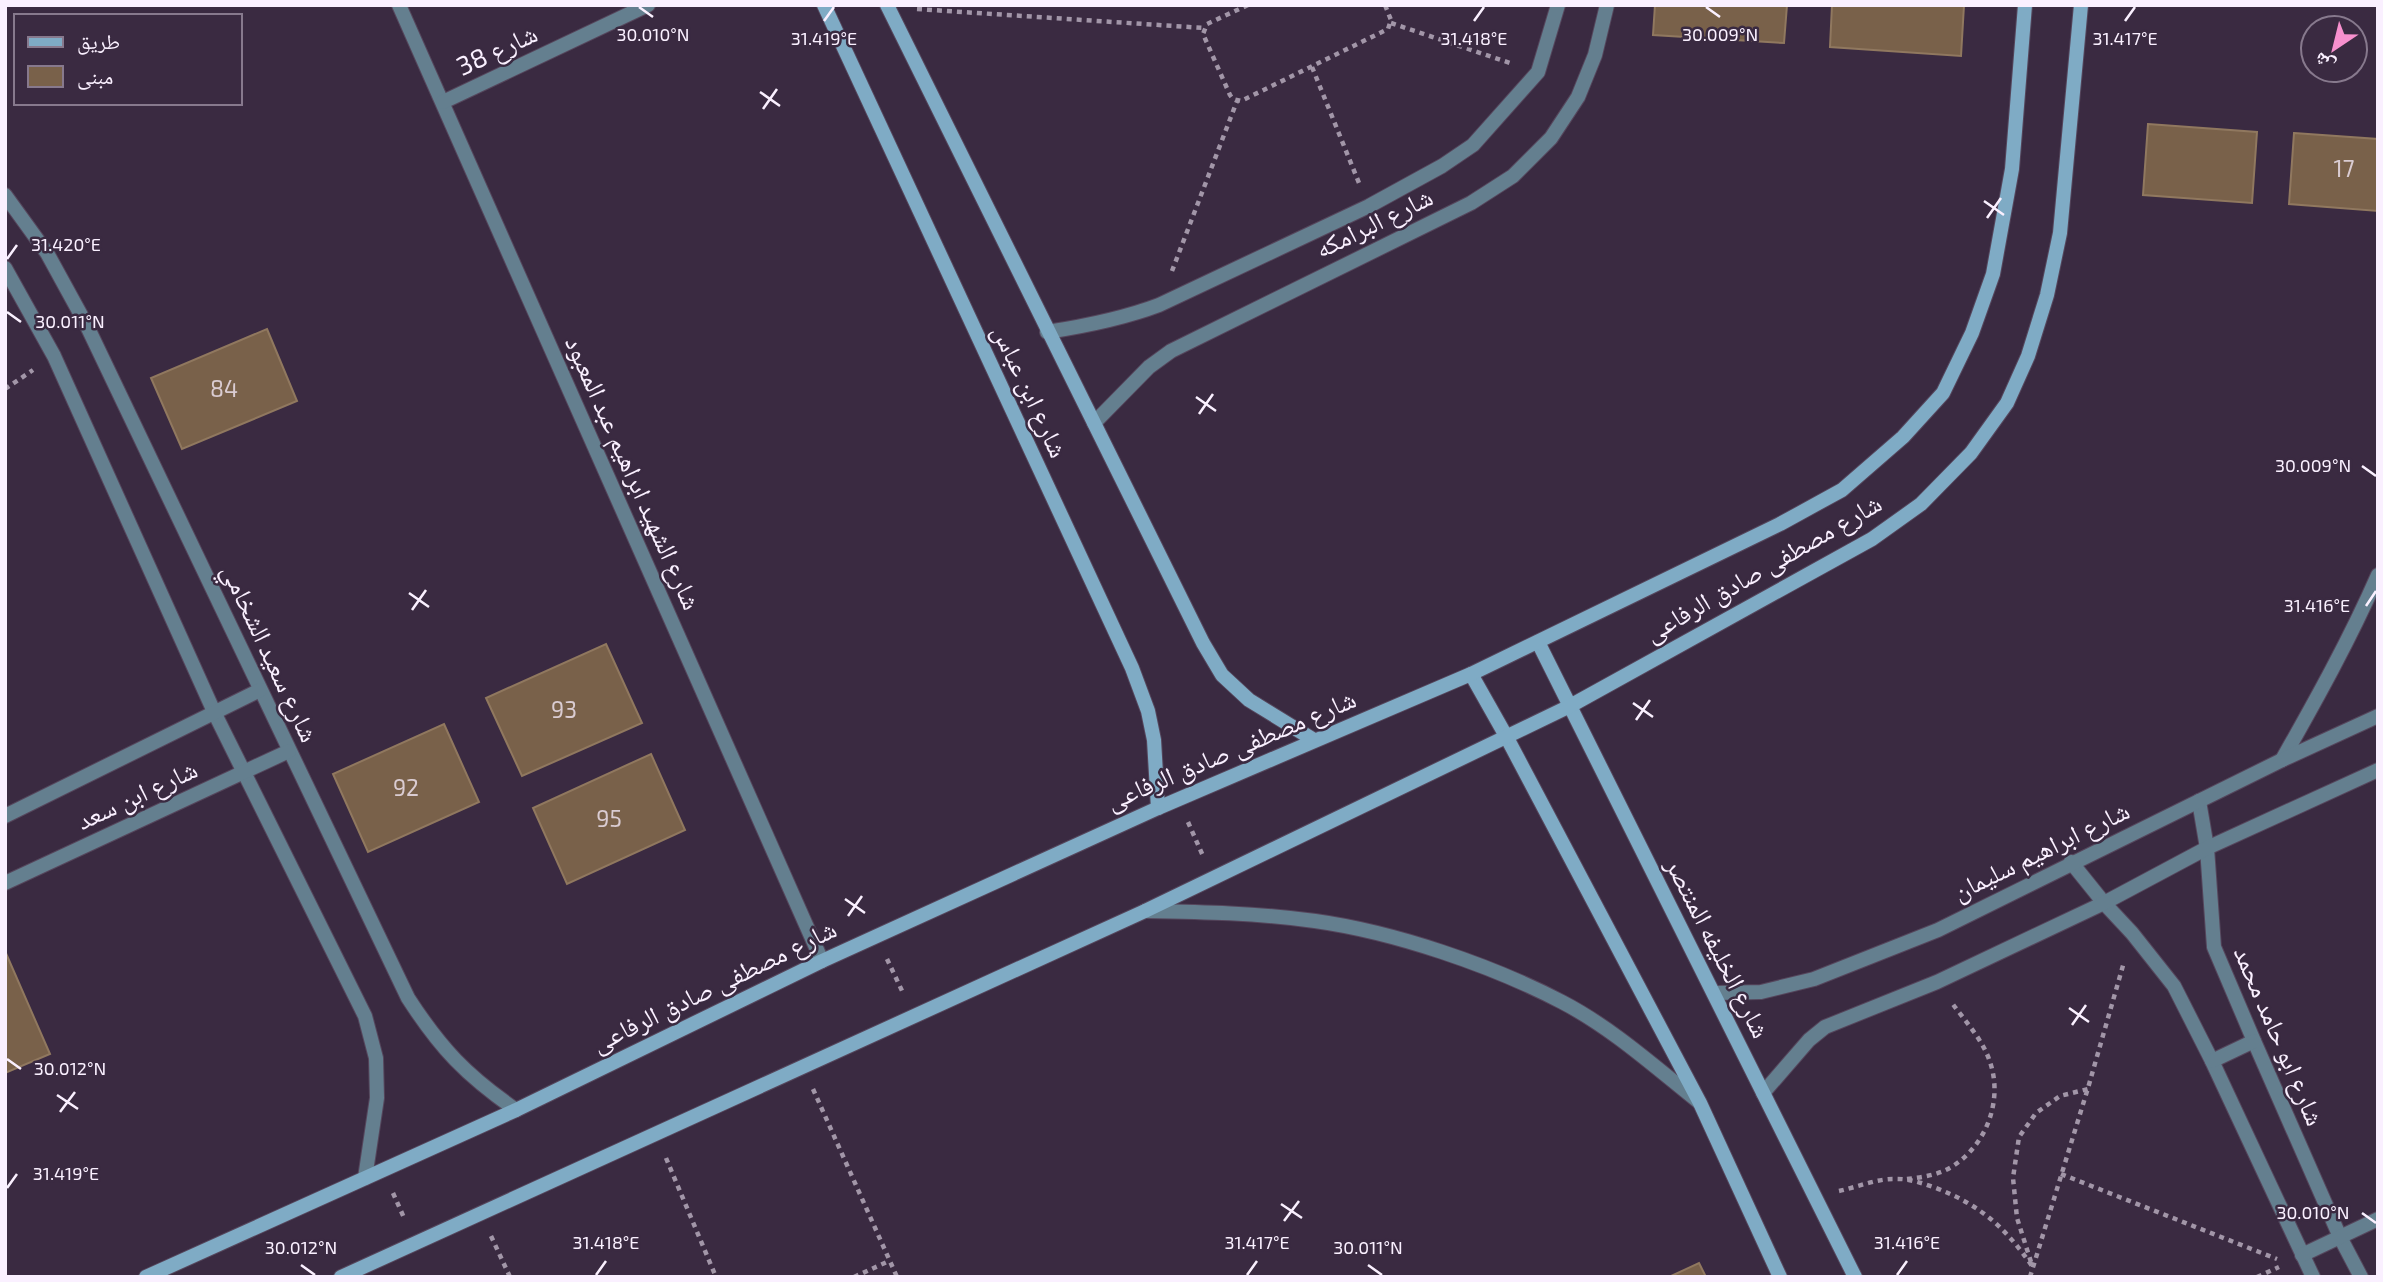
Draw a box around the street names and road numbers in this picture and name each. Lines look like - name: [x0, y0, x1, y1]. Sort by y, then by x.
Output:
- street label: شارع 38: [451, 17, 542, 83]
- street label: شارع البرامكه: [1310, 180, 1438, 265]
- street label: شارع ابن عباس: [985, 319, 1076, 463]
- street label: شارع الشهيد ابراهيم عبد المعبود: [557, 331, 709, 615]
- street label: شارع مصطفى صادق الرفاعى: [1638, 486, 1887, 649]
- street label: شارع سعيد الشخامي: [211, 558, 326, 749]
- street label: شارع مصطفى صادق الرفاعى: [1101, 682, 1361, 817]
- street label: شارع ابن سعد: [71, 752, 203, 837]
- street label: شارع ابراهيم سليمان: [1947, 793, 2135, 909]
- street label: شارع الخليفه المنتصر: [1658, 851, 1778, 1043]
- street label: شارع مصطفى صادق الرفاعى: [586, 912, 842, 1059]
- street label: شارع ابو حامد محمد: [2227, 941, 2332, 1131]

